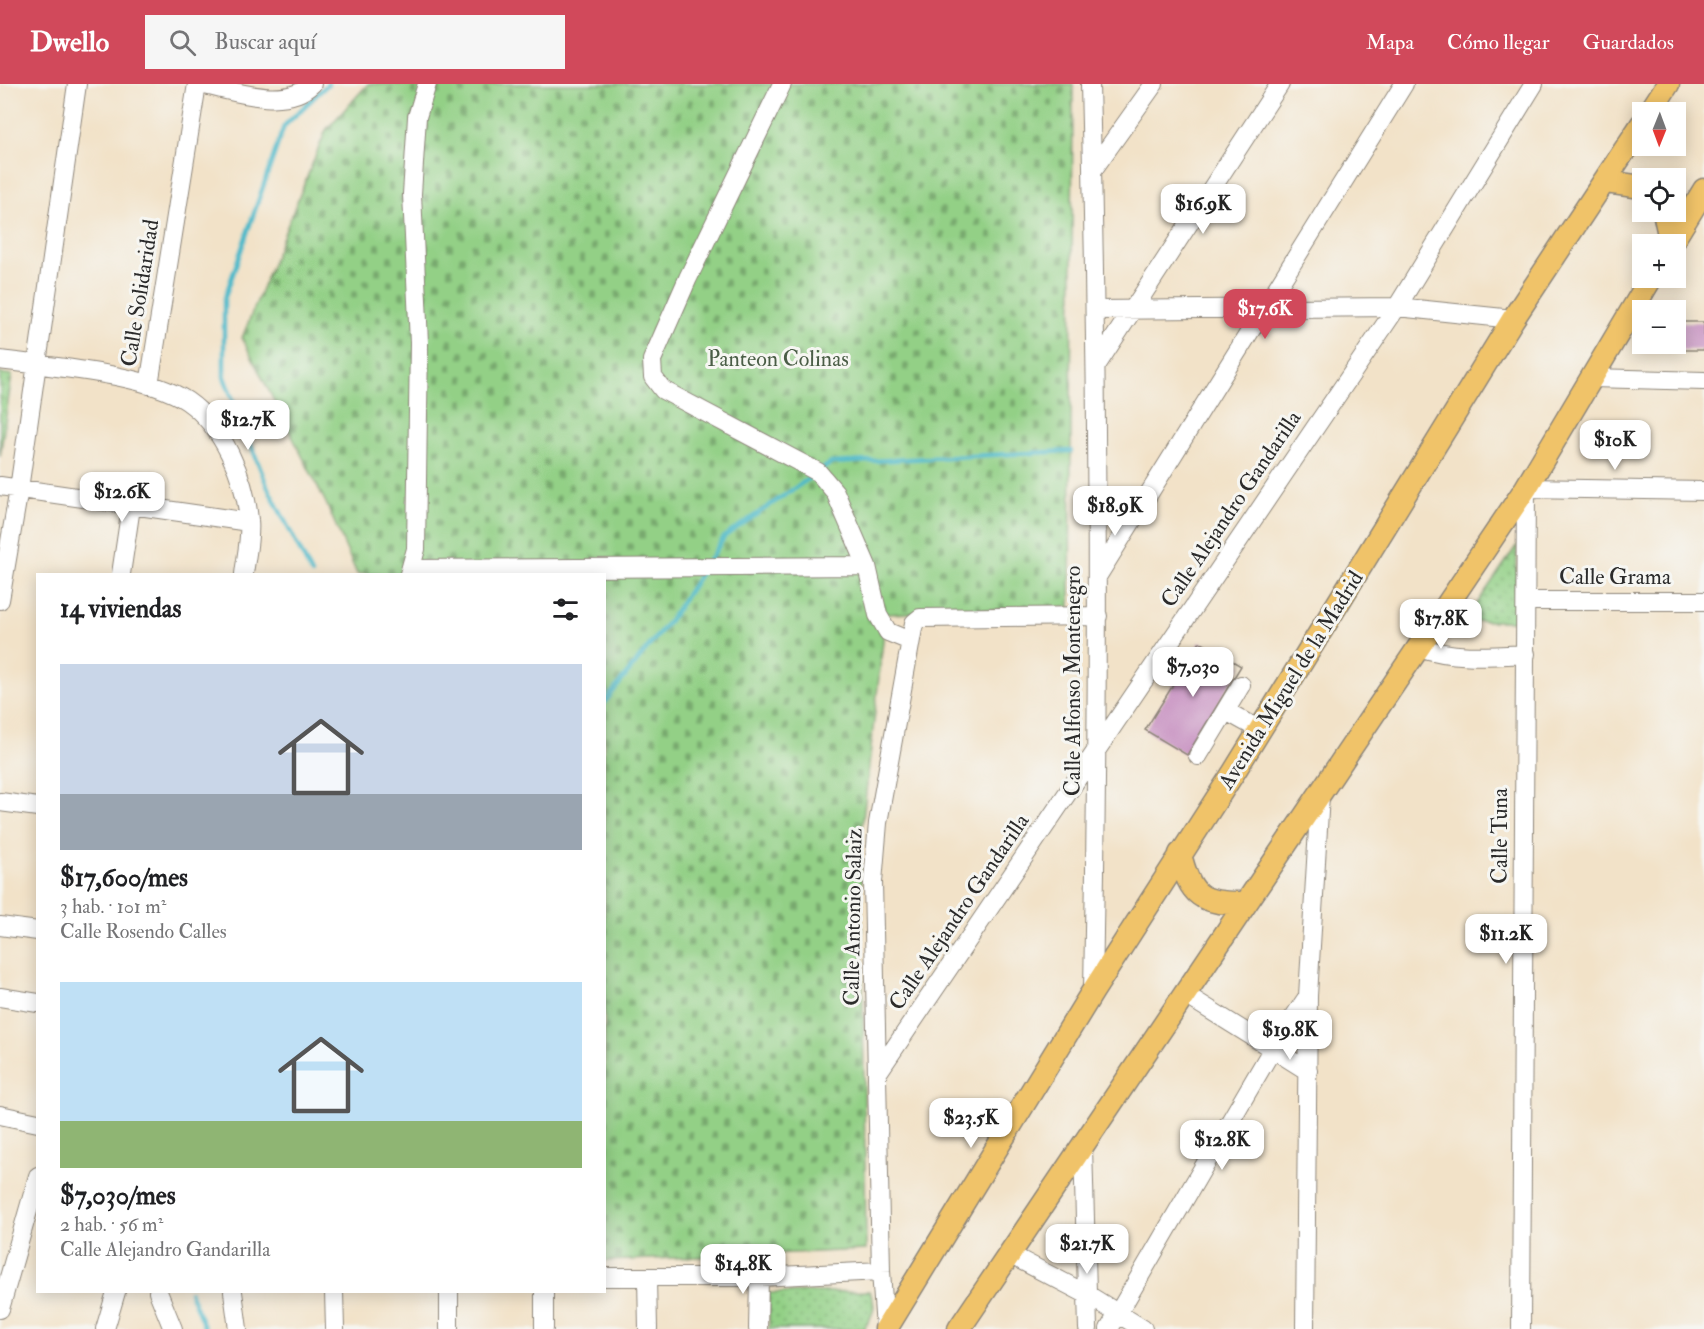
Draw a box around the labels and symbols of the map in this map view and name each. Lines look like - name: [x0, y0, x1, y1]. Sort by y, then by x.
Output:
- north arrow: [1632, 102, 1686, 156]
- pin: $16.9K: [1154, 184, 1252, 235]
- street label: Calle Solidaridad: [115, 217, 165, 369]
- pin: $17.6K: [1216, 289, 1314, 340]
- park label: Panteon Colinas: [707, 345, 849, 373]
- pin: $12.7K: [199, 400, 297, 451]
- street label: Calle Alejandro Gandarilla: [1155, 404, 1308, 613]
- pin: $10K: [1579, 420, 1651, 471]
- pin: $12.6K: [73, 472, 171, 523]
- pin: $18.9K: [1066, 486, 1164, 537]
- street label: Calle Grama: [1559, 563, 1672, 591]
- street label: Avenida Miguel de la Madrid: [1212, 565, 1370, 795]
- street label: Calle Alfonso Montenegro: [1059, 566, 1087, 796]
- pin: $17.8K: [1392, 599, 1490, 650]
- pin: $7,030: [1144, 647, 1242, 698]
- street label: Calle Tuna: [1486, 787, 1514, 884]
- street label: Calle Alejandro Gandarilla: [883, 807, 1036, 1016]
- street label: Calle Antonio Salaiz: [837, 828, 869, 1006]
- pin: $11.2K: [1457, 914, 1555, 965]
- pin: $19.8K: [1241, 1010, 1339, 1061]
- pin: $23.5K: [922, 1098, 1020, 1149]
- pin: $12.8K: [1173, 1120, 1271, 1171]
- pin: $21.7K: [1038, 1224, 1136, 1275]
- pin: $14.8K: [694, 1244, 792, 1295]

